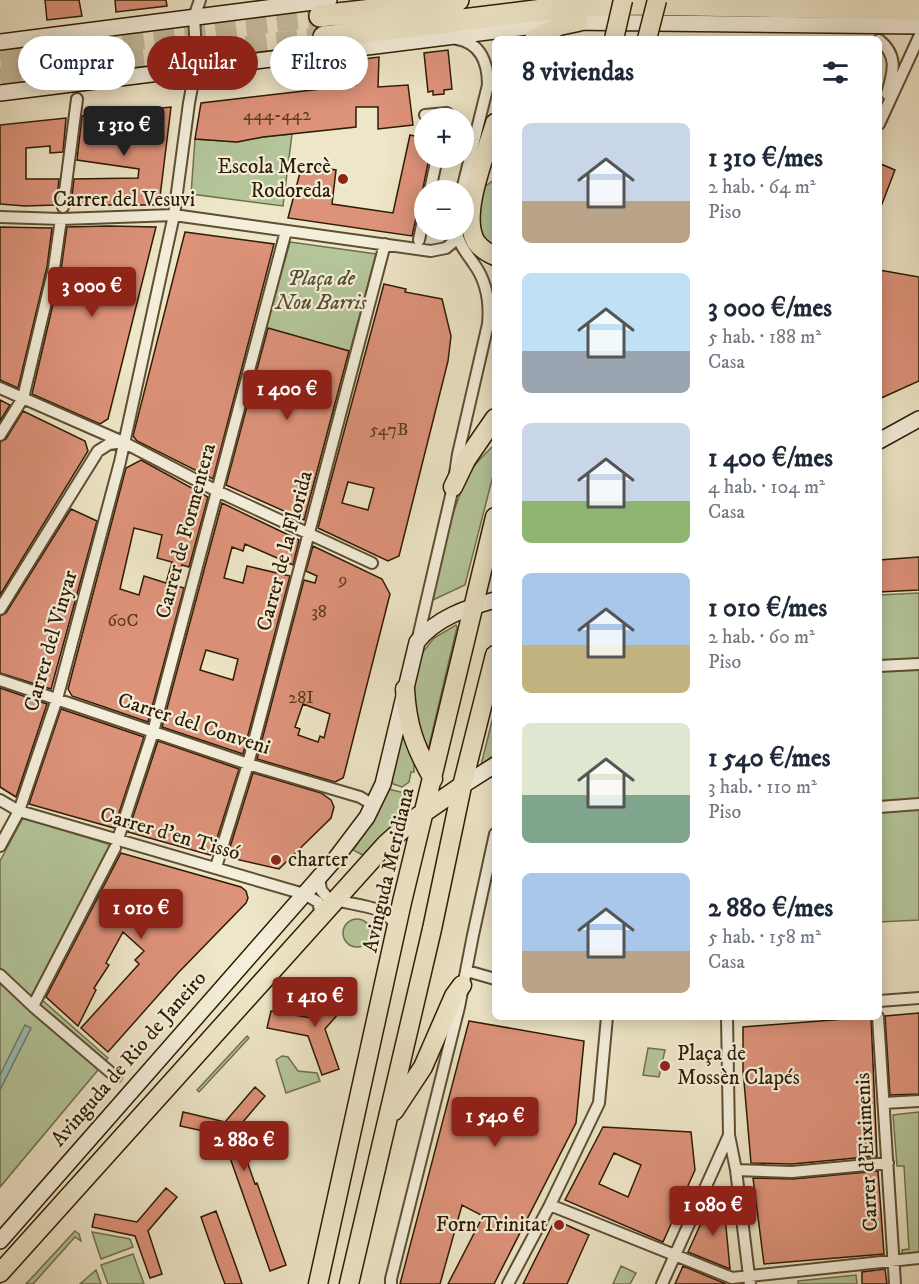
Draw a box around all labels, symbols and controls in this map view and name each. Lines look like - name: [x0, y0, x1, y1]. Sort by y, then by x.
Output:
- chip: Comprar: [18, 36, 135, 90]
- chip: Alquilar: [147, 36, 258, 90]
- chip: Filtros: [270, 36, 368, 90]
- text: 8 viviendas: [522, 56, 634, 89]
- icon: filters: [819, 56, 852, 89]
- house number: 444-442: [243, 104, 311, 126]
- pin: 1 310 €: [69, 106, 179, 157]
- map controls: [414, 108, 474, 240]
- button: +: [414, 108, 474, 168]
- text: 1 310 €: [97, 113, 151, 138]
- text: 1 310 €/mes: [708, 142, 823, 175]
- icon: home: [570, 147, 642, 219]
- place label: Escola Mercè Rodoreda: [217, 154, 331, 204]
- marker: Escola Mercè Rodoreda: [336, 172, 350, 186]
- text: 2 hab. · 64 m²: [708, 175, 816, 200]
- button: −: [414, 180, 474, 240]
- street label: Carrer del Vesuvi: [53, 187, 195, 213]
- text: Piso: [708, 200, 741, 225]
- park label: Plaça de Nou Barris: [275, 266, 367, 316]
- pin: 3 000 €: [37, 267, 147, 318]
- text: 3 000 €: [62, 274, 122, 299]
- text: 3 000 €/mes: [708, 292, 832, 325]
- icon: home: [570, 297, 642, 369]
- text: 5 hab. · 188 m²: [708, 325, 821, 350]
- text: Casa: [708, 350, 745, 375]
- pin: 1 400 €: [232, 370, 342, 421]
- text: 1 400 €: [257, 377, 317, 402]
- house number: 547B: [370, 419, 408, 441]
- street label: Carrer de Formentera: [150, 440, 222, 622]
- text: 1 400 €/mes: [708, 442, 833, 475]
- icon: home: [570, 447, 642, 519]
- street label: Carrer de la Florida: [251, 468, 319, 634]
- text: 4 hab. · 104 m²: [708, 475, 825, 500]
- text: Casa: [708, 500, 745, 525]
- street label: Carrer del Vinyar: [18, 567, 84, 715]
- house number: 9: [338, 569, 347, 591]
- text: 1 010 €/mes: [708, 592, 827, 625]
- icon: home: [570, 597, 642, 669]
- house number: 38: [311, 601, 327, 623]
- house number: 60C: [107, 610, 139, 632]
- text: 2 hab. · 60 m²: [708, 625, 815, 650]
- text: Piso: [708, 650, 741, 675]
- street label: Carrer del Conveni: [114, 687, 274, 761]
- house number: 28I: [288, 687, 314, 709]
- text: 1 540 €/mes: [708, 742, 830, 775]
- icon: home: [570, 747, 642, 819]
- text: 3 hab. · 110 m²: [708, 775, 817, 800]
- street label: Avinguda Meridiana: [357, 785, 421, 955]
- text: Piso: [708, 800, 741, 825]
- street label: Carrer d'en Tissó: [97, 802, 243, 866]
- place label: charter: [288, 847, 348, 873]
- marker: charter: [269, 853, 283, 867]
- pin: 1 010 €: [86, 889, 196, 940]
- text: 2 880 €/mes: [708, 892, 833, 925]
- text: 1 010 €: [113, 896, 169, 921]
- icon: home: [570, 897, 642, 969]
- text: 5 hab. · 158 m²: [708, 925, 821, 950]
- text: Casa: [708, 950, 745, 975]
- street label: Avinguda de Rio de Janeiro: [46, 966, 212, 1152]
- pin: 1 410 €: [260, 977, 370, 1028]
- text: 1 410 €: [286, 984, 344, 1009]
- place label: Plaça de Mossèn Clapés: [677, 1041, 800, 1091]
- marker: Plaça de Mossèn Clapés: [658, 1059, 672, 1073]
- street label: Carrer d'Eiximenis: [850, 1072, 884, 1232]
- pin: 1 540 €: [440, 1097, 550, 1148]
- text: 1 540 €: [466, 1104, 524, 1129]
- pin: 2 880 €: [189, 1121, 299, 1172]
- text: 2 880 €: [214, 1128, 274, 1153]
- pin: 1 080 €: [658, 1186, 768, 1237]
- text: 1 080 €: [683, 1193, 743, 1218]
- place label: Forn Trinitat: [436, 1212, 547, 1238]
- marker: Forn Trinitat: [552, 1218, 566, 1232]

